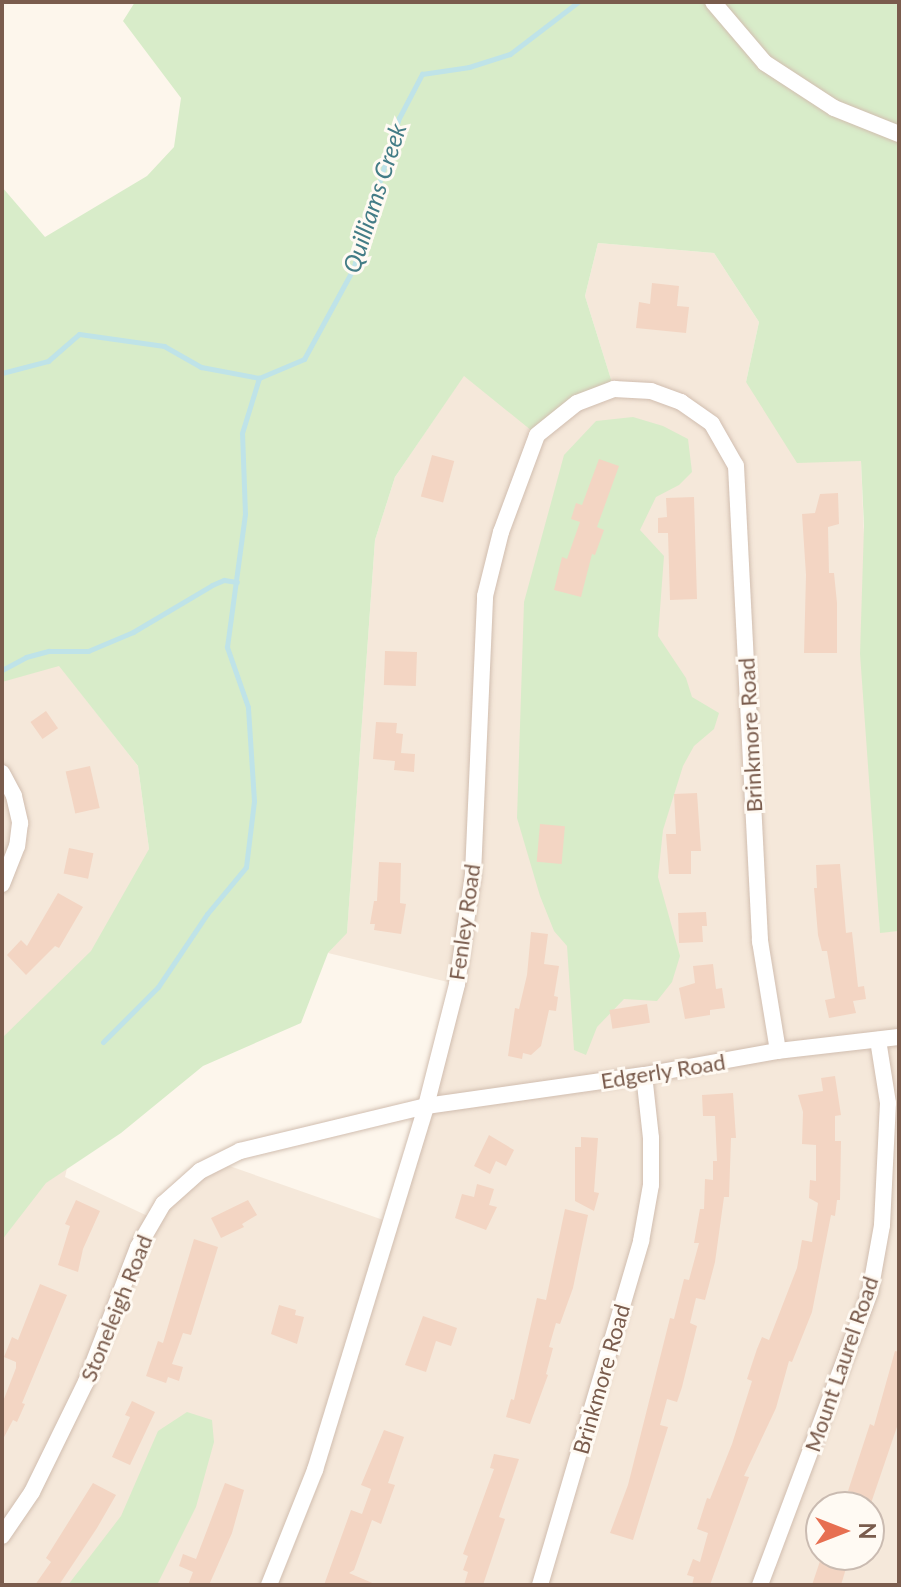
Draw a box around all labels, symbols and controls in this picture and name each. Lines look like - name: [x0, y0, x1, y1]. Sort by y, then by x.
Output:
- water label: Quilliams Creek: [336, 120, 412, 276]
- street label: Brinkmore Road: [733, 657, 767, 813]
- street label: Fenley Road: [443, 862, 485, 982]
- street label: Edgerly Road: [599, 1048, 727, 1094]
- street label: Stoneleigh Road: [75, 1231, 157, 1385]
- street label: Mount Laurel Road: [799, 1273, 883, 1455]
- street label: Brinkmore Road: [567, 1301, 635, 1457]
- north arrow: [805, 1491, 885, 1571]
- text: N: [854, 1523, 881, 1539]

